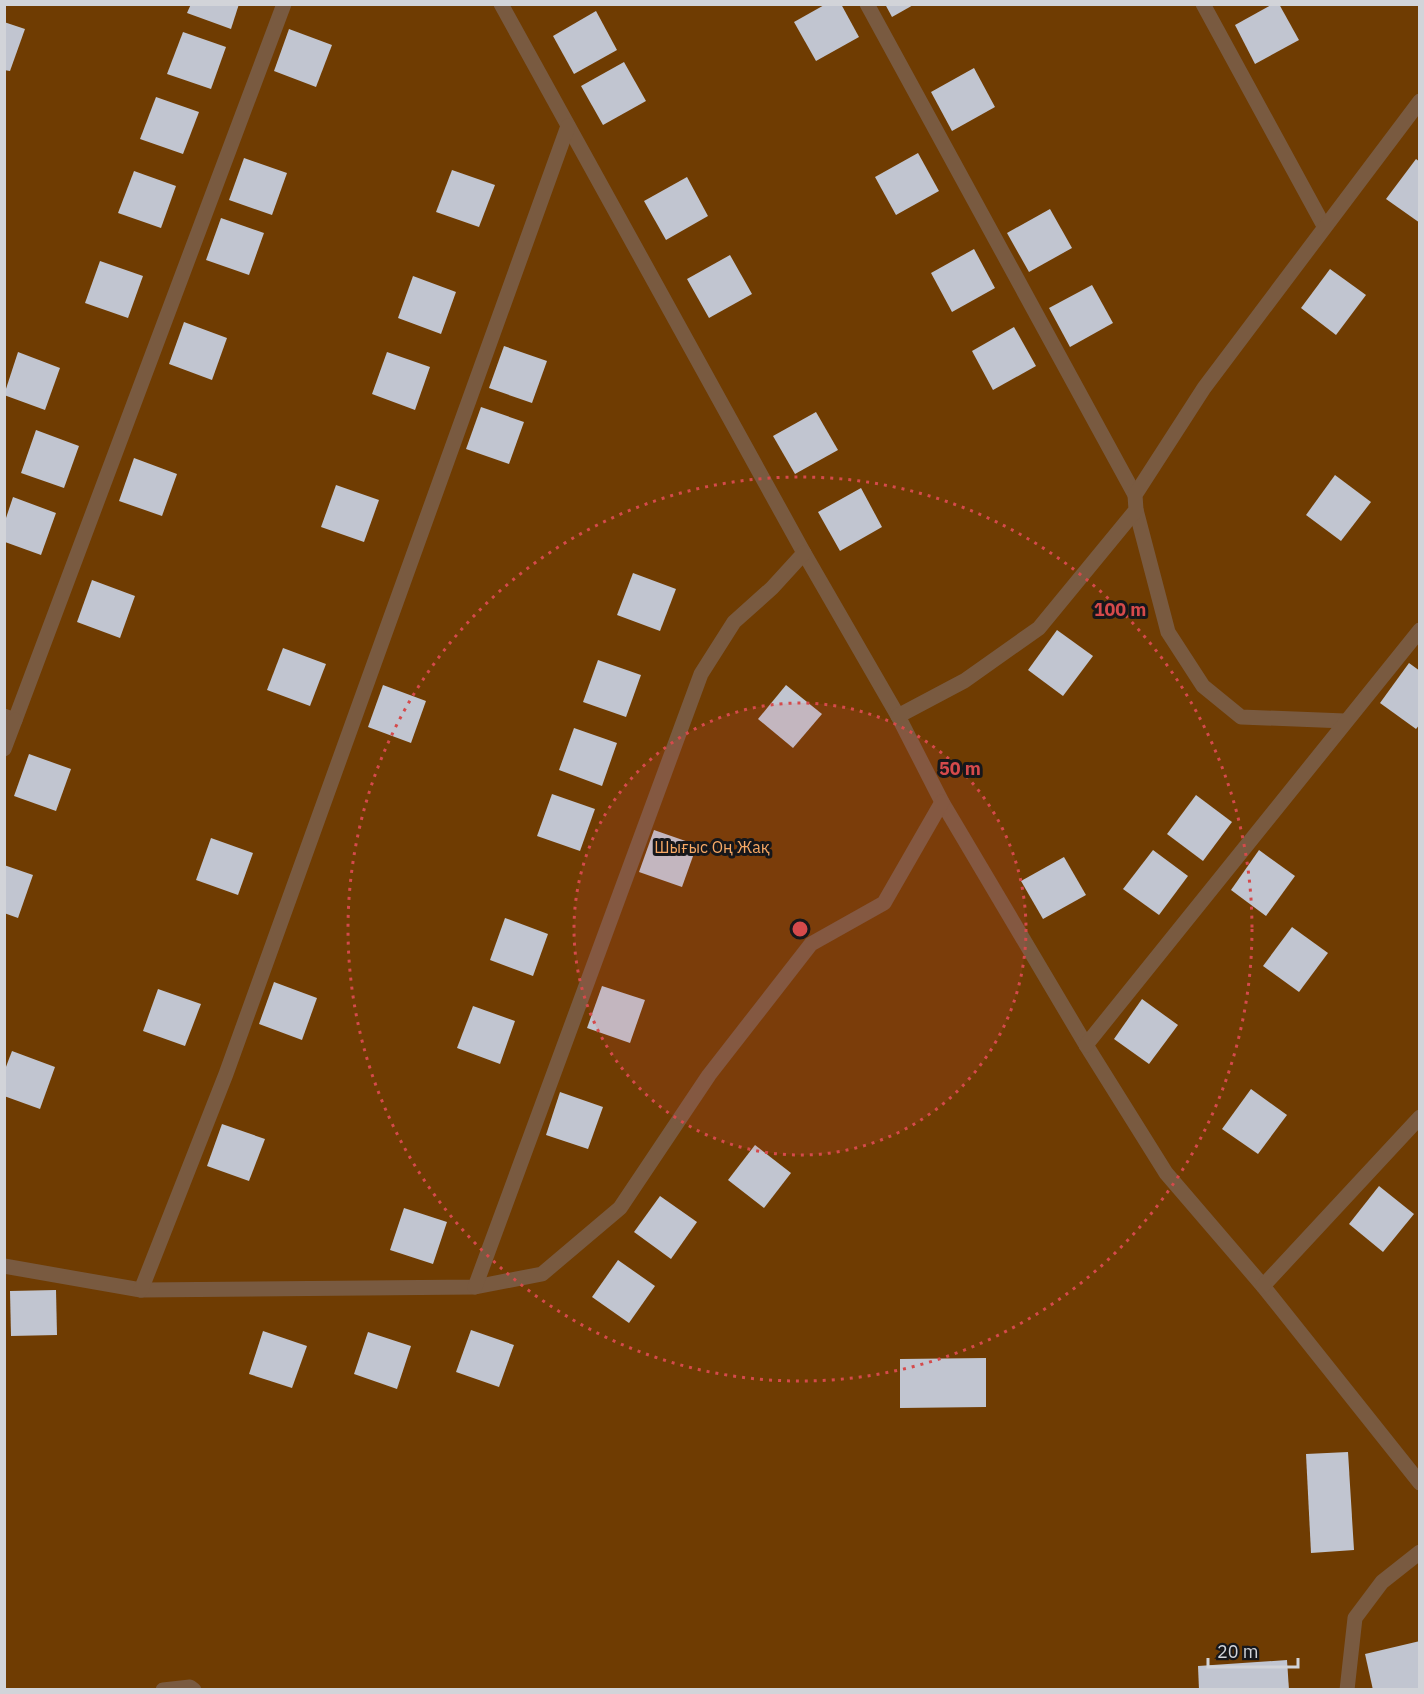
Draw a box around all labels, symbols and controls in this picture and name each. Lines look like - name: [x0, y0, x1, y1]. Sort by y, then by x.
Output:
- text: 100 m: [1094, 598, 1146, 621]
- text: 50 m: [939, 757, 981, 780]
- park label: Шығыс Оң Жақ: [654, 837, 770, 857]
- centre of rings: [790, 919, 810, 939]
- scale bar: [1208, 1631, 1298, 1669]
- text: 20 m: [1217, 1640, 1259, 1663]

